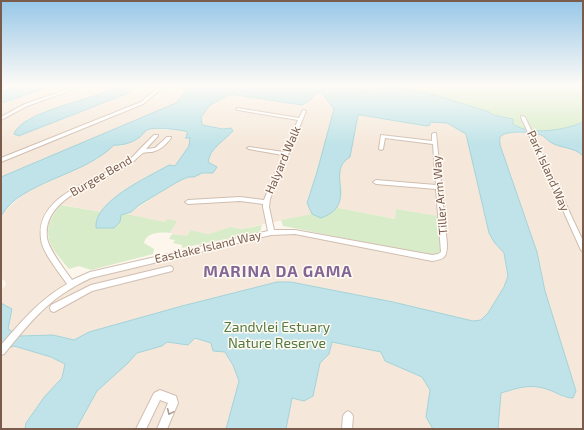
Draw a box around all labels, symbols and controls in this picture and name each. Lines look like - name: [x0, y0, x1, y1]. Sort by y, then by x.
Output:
- street label: Halyard Walk: [261, 124, 303, 196]
- street label: Park Island Way: [525, 128, 573, 214]
- street label: Burgee Bend: [67, 152, 134, 198]
- street label: Tiller Arm Way: [428, 154, 449, 236]
- street label: Eastlake Island Way: [153, 227, 263, 265]
- district label: MARINA DA GAMA: [203, 261, 353, 280]
- park label: Zandvlei Estuary Nature Reserve: [224, 318, 331, 351]
- one-way arrow: [167, 407, 175, 415]

